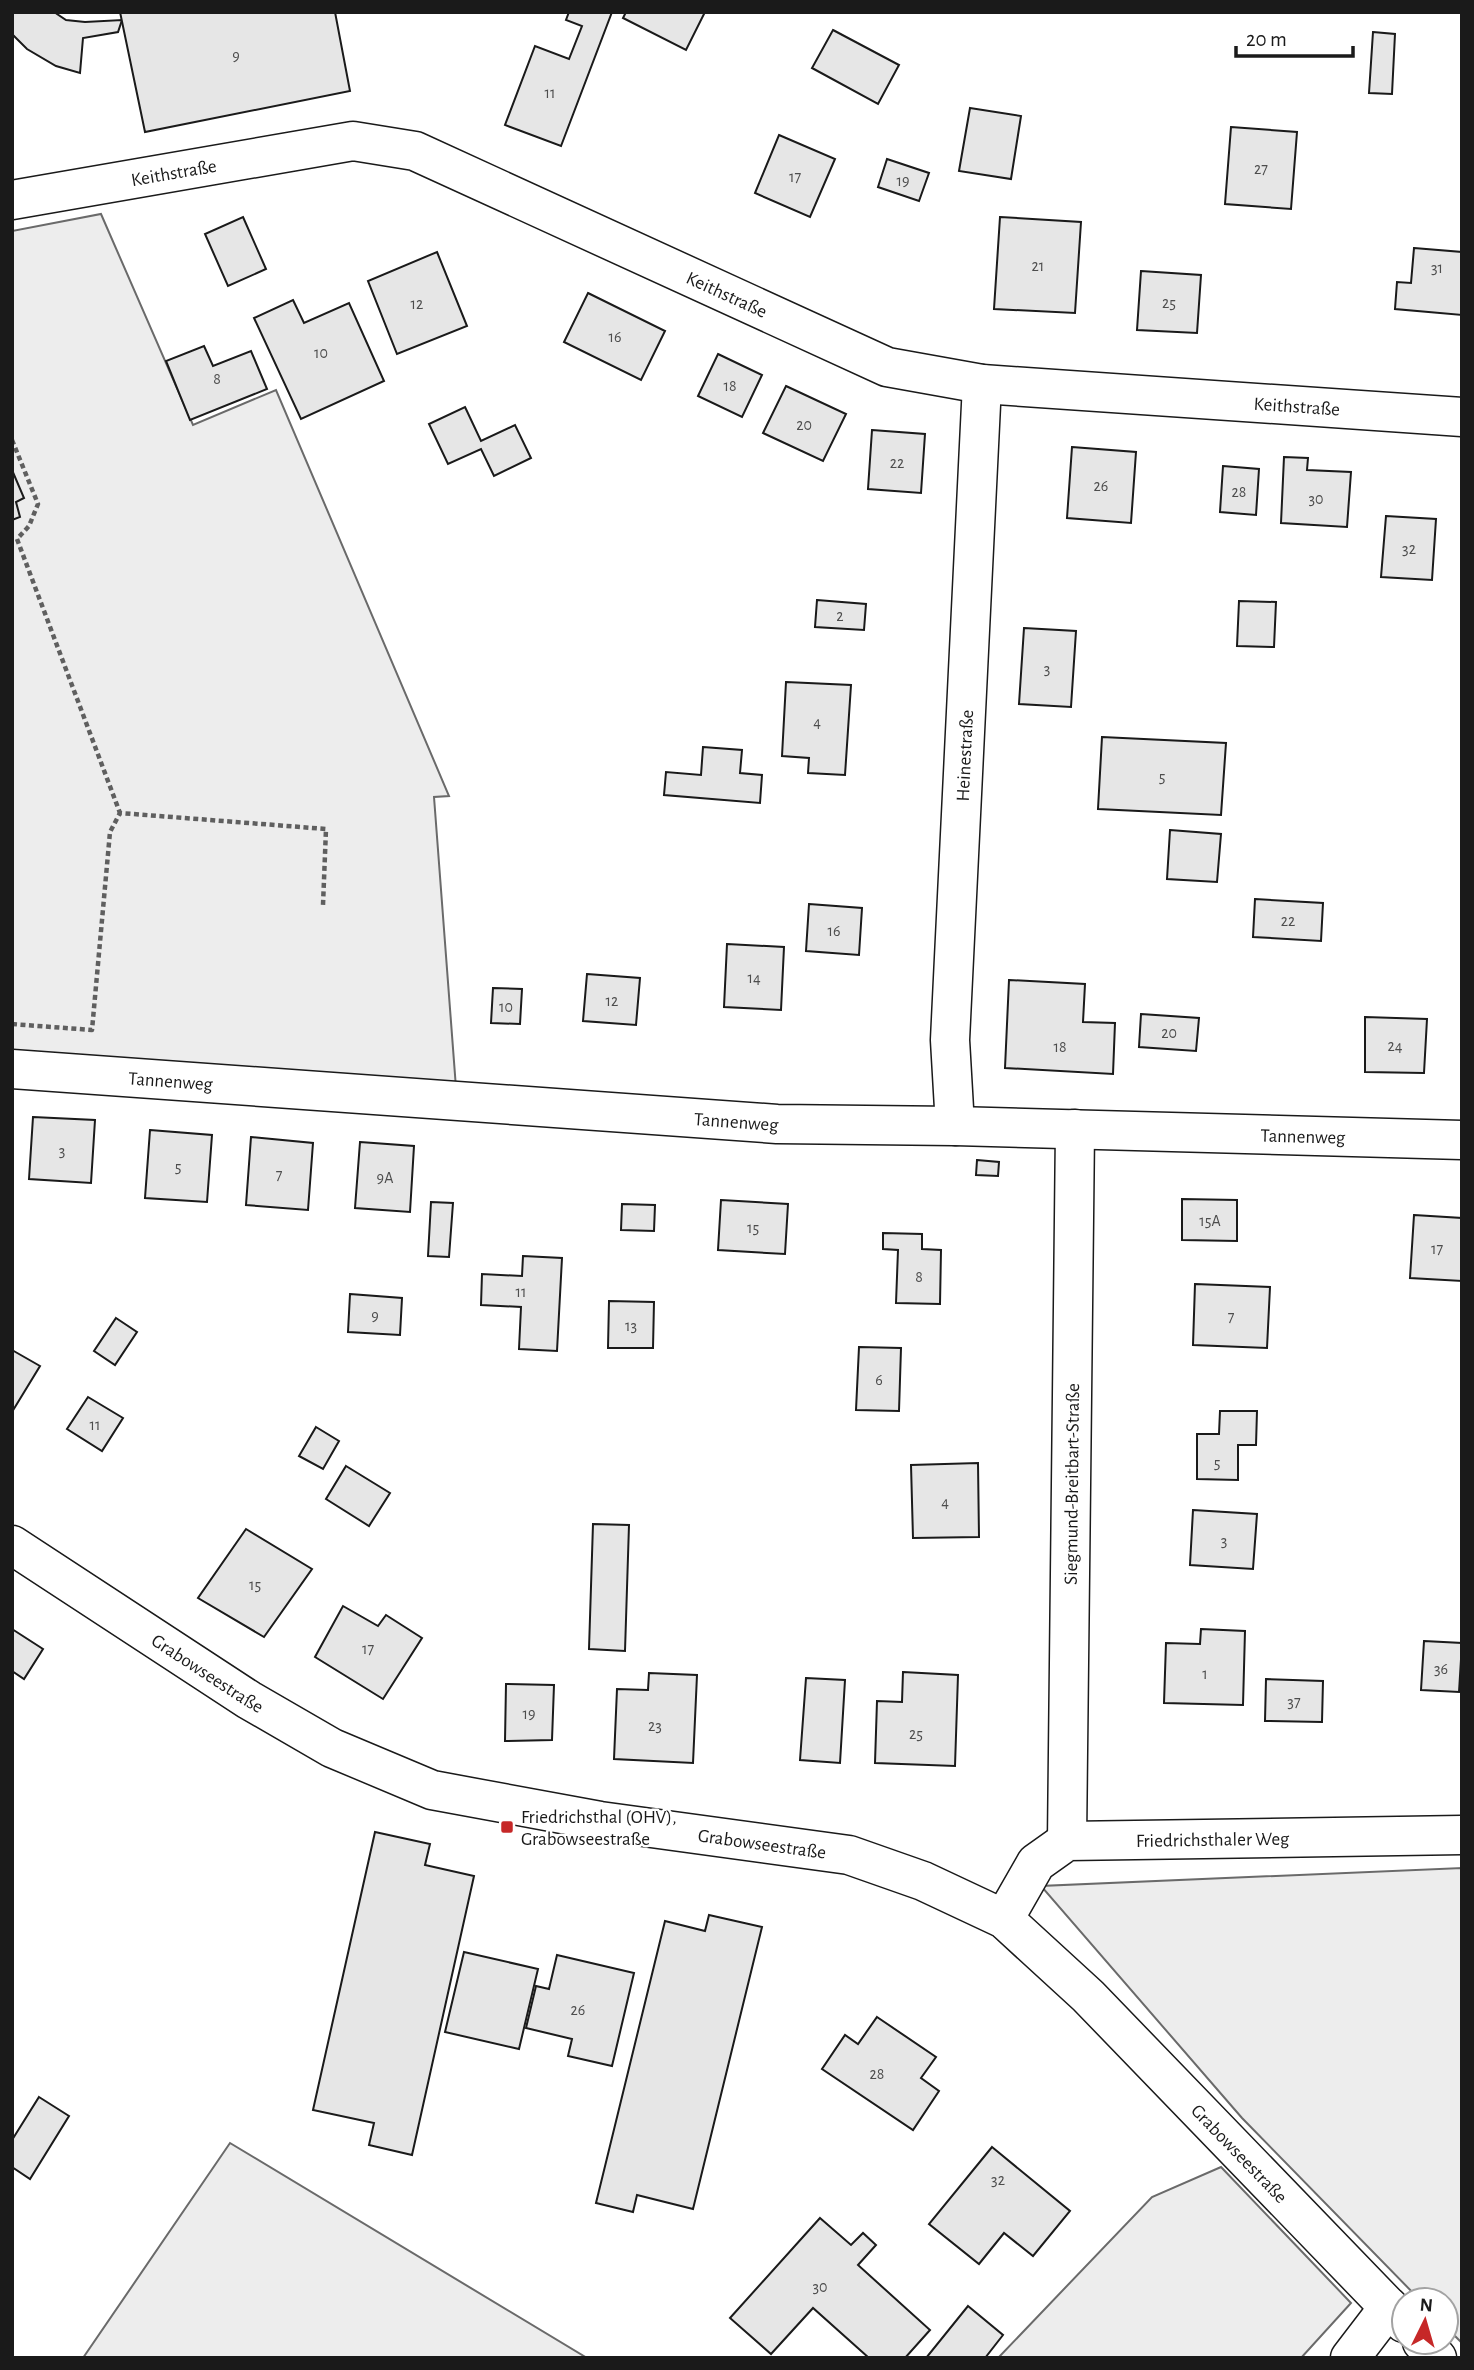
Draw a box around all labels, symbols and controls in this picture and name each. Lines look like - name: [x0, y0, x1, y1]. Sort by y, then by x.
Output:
- scale bar: [1236, 14, 1353, 58]
- text: 20 m: [1246, 29, 1287, 50]
- house number: 9: [232, 48, 240, 64]
- house number: 11: [544, 85, 556, 101]
- street label: Keithstraße: [130, 157, 218, 190]
- house number: 27: [1254, 161, 1268, 177]
- house number: 17: [789, 169, 801, 185]
- house number: 19: [896, 173, 910, 189]
- house number: 21: [1032, 258, 1044, 274]
- house number: 31: [1431, 260, 1443, 276]
- street label: Keithstraße: [683, 269, 770, 322]
- house number: 25: [1162, 295, 1176, 311]
- house number: 12: [411, 296, 423, 312]
- house number: 16: [608, 329, 622, 345]
- house number: 10: [314, 345, 328, 361]
- house number: 8: [213, 371, 221, 387]
- house number: 18: [723, 378, 737, 394]
- street label: Keithstraße: [1253, 395, 1340, 420]
- house number: 20: [796, 417, 812, 433]
- house number: 22: [890, 455, 904, 471]
- house number: 26: [1094, 478, 1108, 494]
- house number: 28: [1232, 484, 1246, 500]
- house number: 30: [1308, 491, 1324, 507]
- house number: 32: [1402, 541, 1416, 557]
- house number: 2: [836, 608, 844, 624]
- house number: 3: [1044, 661, 1050, 677]
- street label: Heinestraße: [954, 709, 977, 802]
- house number: 4: [813, 714, 821, 730]
- house number: 5: [1159, 769, 1165, 785]
- house number: 22: [1281, 913, 1295, 929]
- house number: 16: [827, 923, 841, 939]
- house number: 14: [747, 970, 761, 986]
- house number: 12: [606, 993, 618, 1009]
- house number: 10: [499, 999, 513, 1015]
- house number: 20: [1161, 1025, 1177, 1041]
- house number: 24: [1388, 1038, 1403, 1054]
- house number: 18: [1053, 1039, 1067, 1055]
- street label: Tannenweg: [128, 1069, 214, 1094]
- street label: Tannenweg: [693, 1110, 780, 1135]
- street label: Tannenweg: [1260, 1126, 1346, 1148]
- house number: 3: [59, 1143, 65, 1159]
- house number: 5: [175, 1159, 181, 1175]
- house number: 7: [276, 1167, 283, 1183]
- house number: 9A: [377, 1170, 393, 1186]
- house number: 15A: [1199, 1213, 1221, 1229]
- house number: 15: [747, 1220, 759, 1236]
- house number: 17: [1431, 1241, 1443, 1257]
- house number: 8: [915, 1269, 923, 1285]
- house number: 11: [515, 1284, 527, 1300]
- house number: 9: [371, 1308, 379, 1324]
- house number: 7: [1228, 1309, 1235, 1325]
- house number: 13: [625, 1318, 637, 1334]
- house number: 6: [875, 1372, 883, 1388]
- street label: Siegmund-Breitbart-Straße: [1062, 1383, 1083, 1585]
- house number: 11: [89, 1417, 101, 1433]
- house number: 5: [1214, 1455, 1220, 1471]
- house number: 4: [941, 1494, 949, 1510]
- house number: 3: [1221, 1533, 1227, 1549]
- house number: 15: [249, 1577, 261, 1593]
- street label: Grabowseestraße: [148, 1631, 266, 1717]
- house number: 17: [362, 1641, 374, 1657]
- house number: 36: [1434, 1661, 1448, 1677]
- house number: 1: [1202, 1666, 1208, 1682]
- house number: 37: [1287, 1694, 1301, 1710]
- house number: 19: [522, 1706, 536, 1722]
- house number: 23: [648, 1718, 662, 1734]
- house number: 25: [909, 1726, 923, 1742]
- place label: Friedrichsthal (OHV), Grabowseestraße: [521, 1808, 676, 1849]
- marker: Friedrichsthal (OHV), Grabowseestraße: [499, 1819, 515, 1835]
- street label: Grabowseestraße: [697, 1826, 827, 1863]
- street label: Friedrichsthaler Weg: [1136, 1830, 1290, 1851]
- house number: 26: [571, 2002, 585, 2018]
- house number: 28: [870, 2066, 884, 2082]
- street label: Grabowseestraße: [1187, 2101, 1290, 2207]
- house number: 32: [991, 2172, 1005, 2188]
- house number: 30: [812, 2279, 828, 2295]
- north arrow: [1390, 2286, 1460, 2356]
- text: N: [1419, 2296, 1434, 2316]

